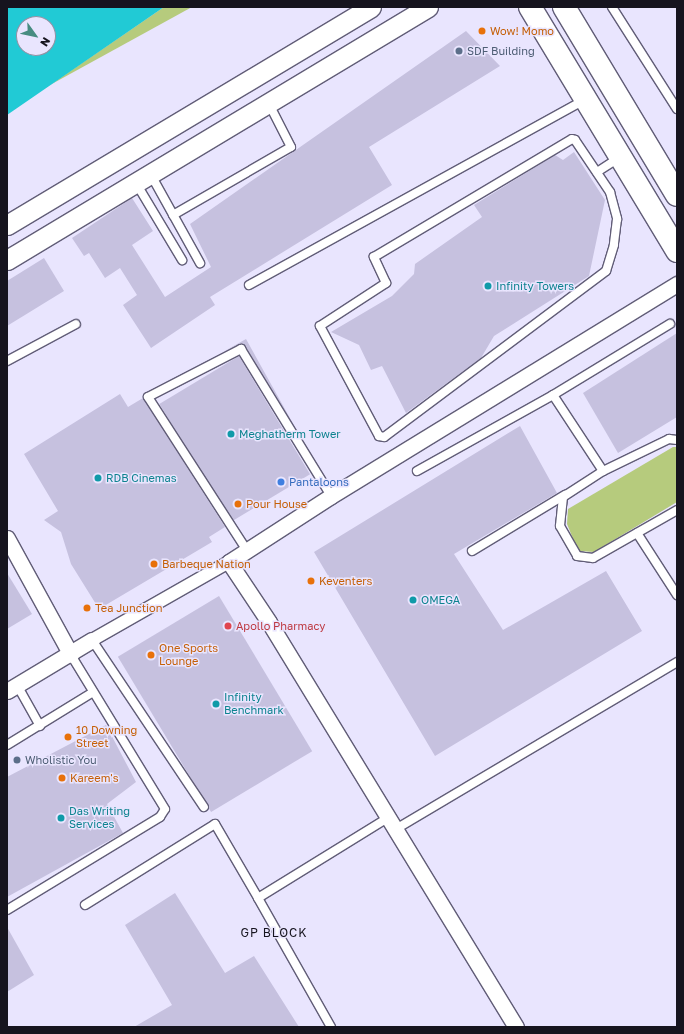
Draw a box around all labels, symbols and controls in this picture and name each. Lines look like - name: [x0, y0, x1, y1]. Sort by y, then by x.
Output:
- north arrow: [16, 16, 56, 56]
- place label: Wow! Momo: [490, 24, 554, 38]
- marker: Wow! Momo: [477, 26, 487, 36]
- text: N: [38, 35, 53, 49]
- place label: SDF Building: [467, 44, 535, 58]
- marker: SDF Building: [454, 46, 464, 56]
- place label: Infinity Towers: [496, 279, 574, 293]
- marker: Infinity Towers: [483, 281, 493, 291]
- place label: Meghatherm Tower: [239, 427, 341, 441]
- marker: Meghatherm Tower: [226, 429, 236, 439]
- place label: RDB Cinemas: [106, 471, 177, 485]
- marker: RDB Cinemas: [93, 473, 103, 483]
- place label: Pantaloons: [289, 475, 349, 489]
- marker: Pantaloons: [276, 477, 286, 487]
- place label: Pour House: [246, 497, 307, 511]
- marker: Pour House: [233, 499, 243, 509]
- place label: Barbeque Nation: [162, 557, 251, 571]
- marker: Barbeque Nation: [149, 559, 159, 569]
- place label: Keventers: [319, 574, 372, 588]
- marker: Keventers: [306, 576, 316, 586]
- place label: OMEGA: [421, 593, 460, 607]
- marker: OMEGA: [408, 595, 418, 605]
- place label: Tea Junction: [95, 601, 162, 615]
- marker: Tea Junction: [82, 603, 92, 613]
- place label: Apollo Pharmacy: [236, 619, 325, 633]
- marker: Apollo Pharmacy: [223, 621, 233, 631]
- place label: One Sports Lounge: [159, 642, 218, 668]
- marker: One Sports Lounge: [146, 650, 156, 660]
- place label: Infinity Benchmark: [224, 691, 284, 717]
- marker: Infinity Benchmark: [211, 699, 221, 709]
- place label: 10 Downing Street: [76, 724, 137, 750]
- marker: 10 Downing Street: [63, 732, 73, 742]
- place label: Wholistic You: [25, 753, 97, 767]
- marker: Wholistic You: [12, 755, 22, 765]
- place label: Kareem's: [70, 771, 119, 785]
- marker: Kareem's: [57, 773, 67, 783]
- place label: Das Writing Services: [69, 805, 130, 831]
- marker: Das Writing Services: [56, 813, 66, 823]
- district label: GP BLOCK: [240, 926, 308, 940]

